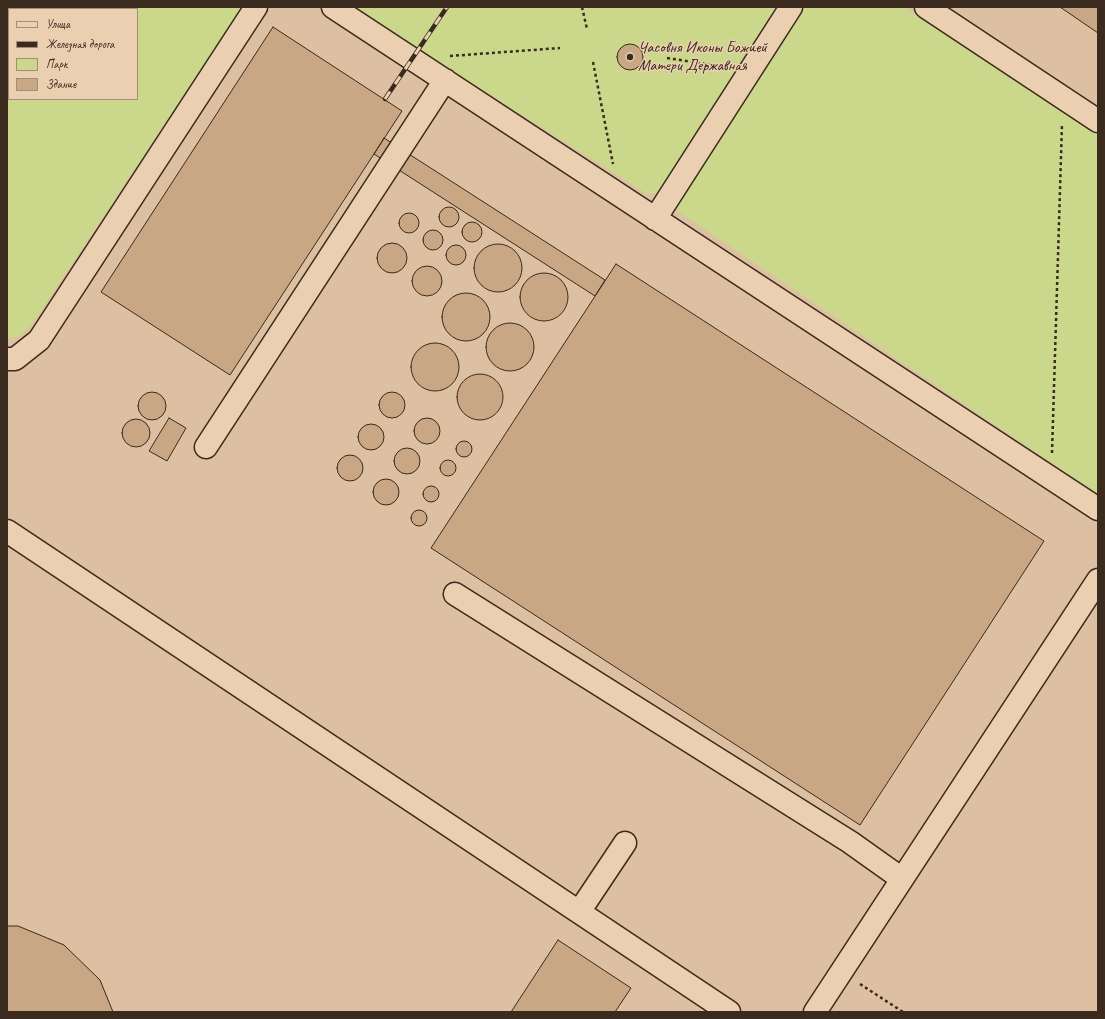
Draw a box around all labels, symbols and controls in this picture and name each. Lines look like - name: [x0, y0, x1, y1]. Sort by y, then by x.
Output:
- legend: [8, 8, 138, 100]
- text: Улица: [46, 16, 70, 32]
- text: Железная дорога: [46, 36, 114, 52]
- place label: Часовня Иконы Божией Матери Державная: [638, 38, 767, 76]
- marker: Часовня Иконы Божией Матери Державная: [625, 52, 635, 62]
- text: Парк: [46, 56, 67, 72]
- text: Здание: [46, 76, 76, 92]

